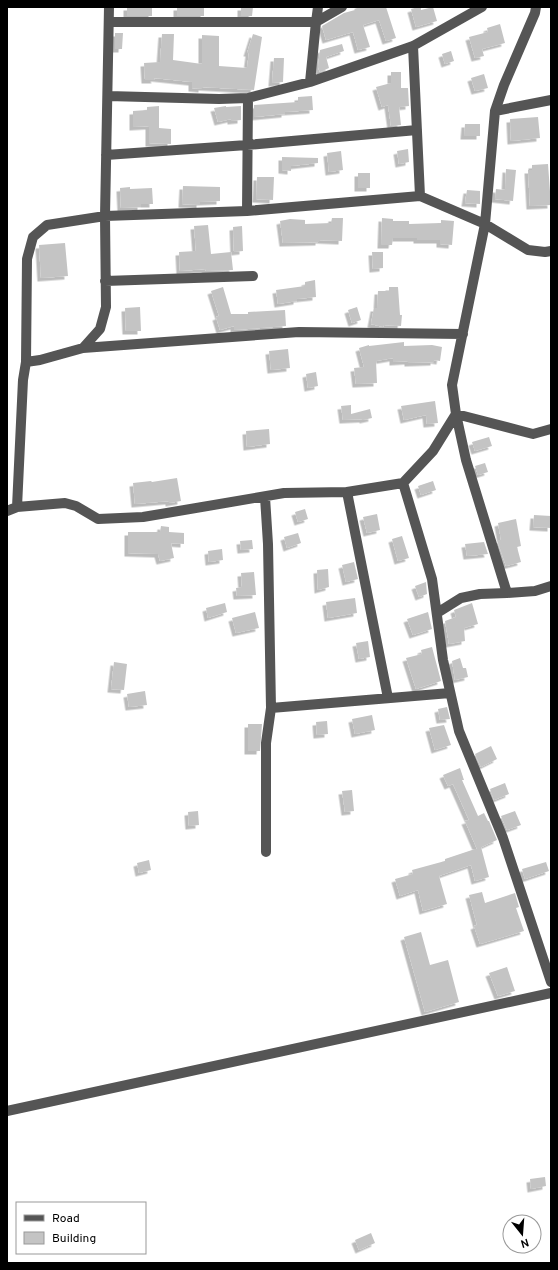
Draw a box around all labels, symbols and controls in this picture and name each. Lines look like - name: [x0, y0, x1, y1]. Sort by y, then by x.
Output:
- legend: [16, 1202, 146, 1254]
- text: Road: [52, 1211, 80, 1227]
- north arrow: [502, 1214, 542, 1254]
- text: Building: [52, 1231, 96, 1247]
- text: N: [519, 1235, 530, 1250]

